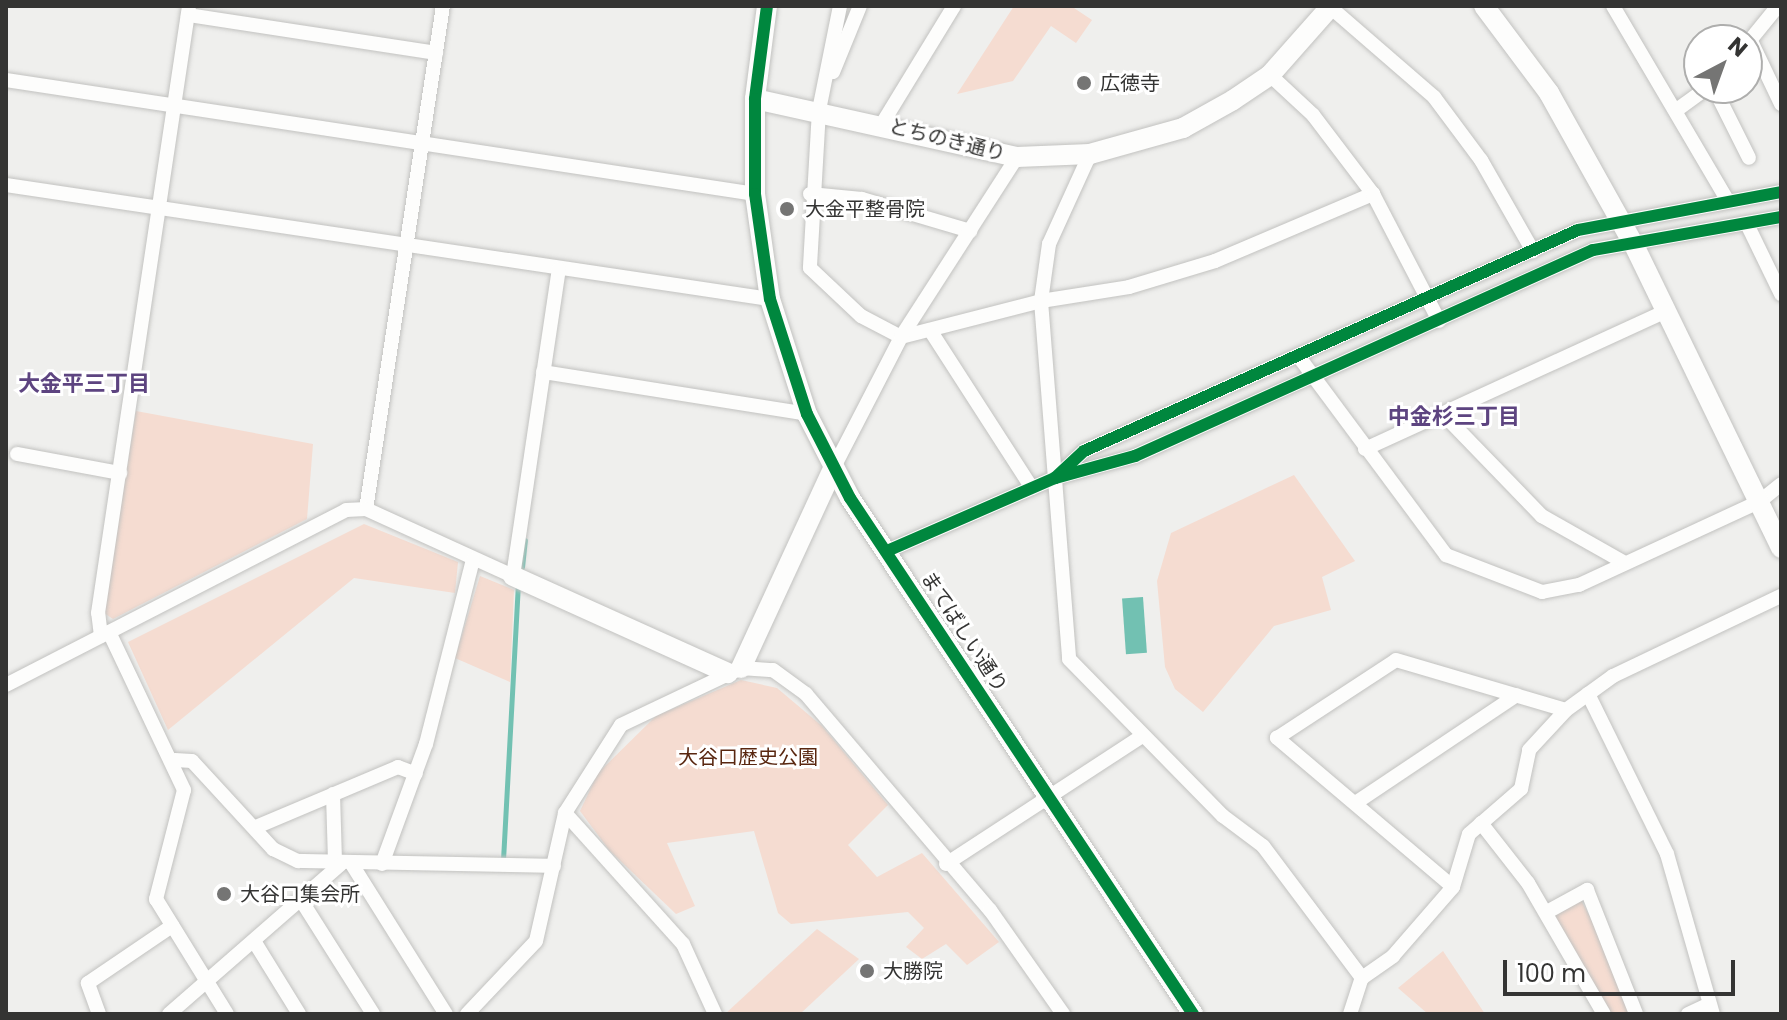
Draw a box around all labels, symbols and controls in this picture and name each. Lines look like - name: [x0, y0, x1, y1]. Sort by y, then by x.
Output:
- north arrow: [1683, 24, 1763, 104]
- text: N: [1721, 30, 1754, 64]
- place label: 広徳寺: [1100, 71, 1160, 95]
- marker: 広徳寺: [1075, 74, 1093, 92]
- street label: とちのき通り: [886, 114, 1008, 166]
- place label: 大金平整骨院: [805, 197, 925, 221]
- marker: 大金平整骨院: [776, 198, 798, 220]
- district label: 大金平三丁目: [18, 371, 150, 397]
- district label: 中金杉三丁目: [1388, 404, 1520, 430]
- street label: まてばしい通り: [916, 567, 1012, 697]
- park label: 大谷口歴史公園: [678, 745, 818, 769]
- place label: 大谷口集会所: [240, 882, 360, 906]
- marker: 大谷口集会所: [215, 885, 233, 903]
- scale bar: [1507, 944, 1739, 994]
- text: 100 m: [1517, 957, 1586, 990]
- place label: 大勝院: [883, 959, 943, 983]
- marker: 大勝院: [858, 962, 876, 980]

